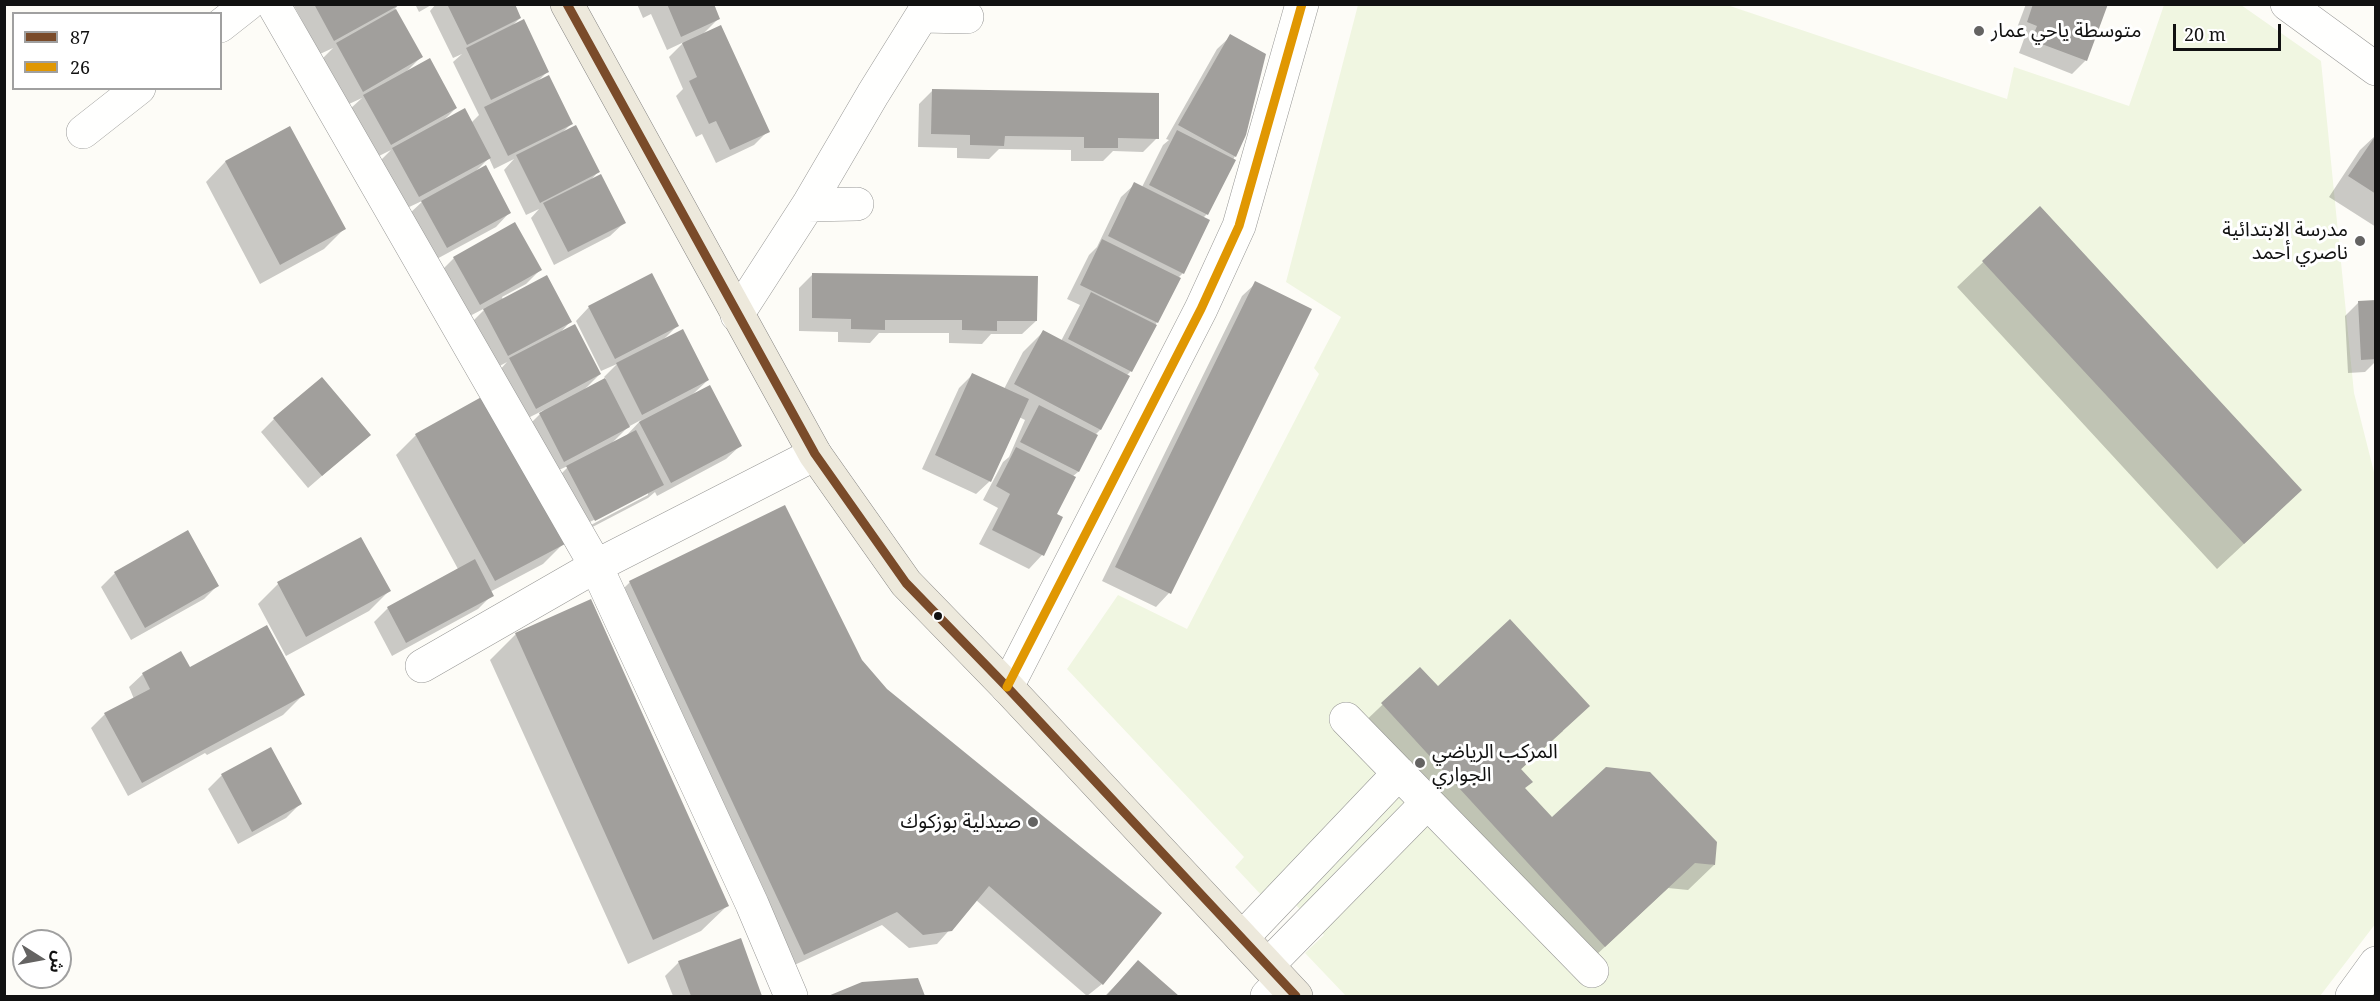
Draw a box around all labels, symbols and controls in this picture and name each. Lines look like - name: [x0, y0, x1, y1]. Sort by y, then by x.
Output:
- legend: [12, 12, 222, 90]
- scale bar: [2176, 12, 2284, 50]
- place label: متوسطة ياحي عمار: [1991, 19, 2141, 43]
- text: 20 m: [2184, 22, 2226, 46]
- marker: متوسطة ياحي عمار: [1972, 24, 1986, 38]
- text: 87: [70, 25, 90, 49]
- text: 26: [70, 55, 90, 79]
- place label: مدرسة الابتدائية ناصري أحمد: [2222, 218, 2348, 265]
- marker: مدرسة الابتدائية ناصري أحمد: [2353, 234, 2367, 248]
- unlabelled marker: [932, 610, 944, 622]
- place label: المركب الرياضي الجواري: [1432, 740, 1558, 787]
- marker: المركب الرياضي الجواري: [1413, 756, 1427, 770]
- place label: صيدلية بوزكوك: [901, 810, 1021, 834]
- marker: صيدلية بوزكوك: [1026, 815, 1040, 829]
- north arrow: [12, 929, 72, 989]
- text: ش: [45, 949, 71, 975]

